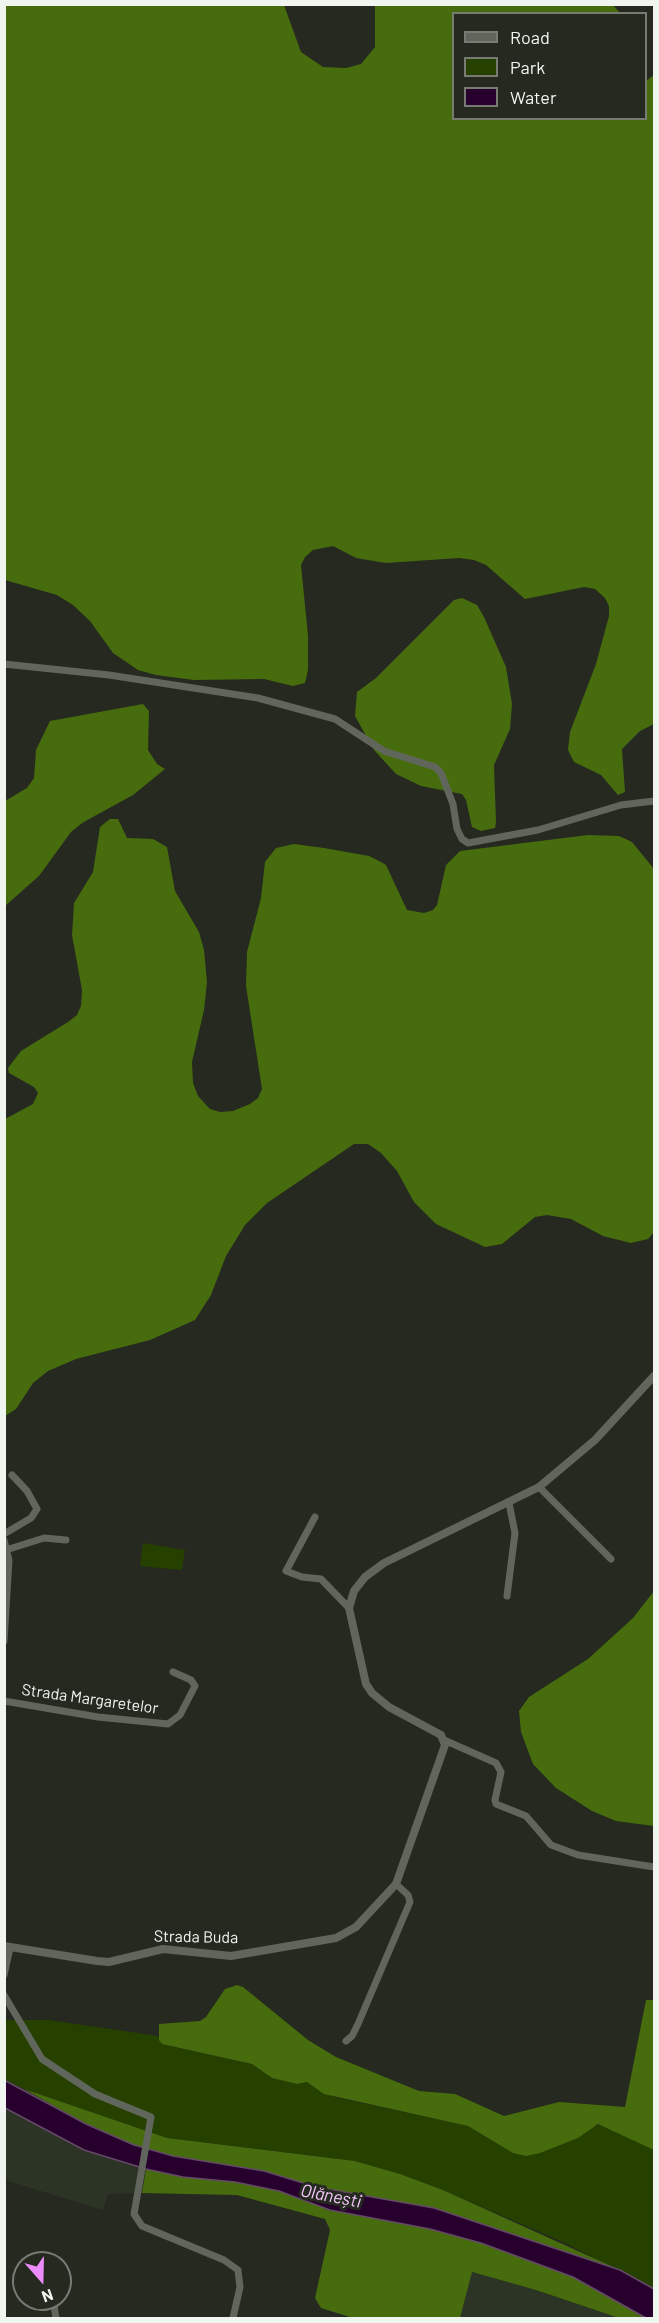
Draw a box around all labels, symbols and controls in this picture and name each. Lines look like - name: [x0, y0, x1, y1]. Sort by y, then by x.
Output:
- legend: [452, 12, 647, 120]
- text: Road: [510, 26, 550, 48]
- text: Park: [510, 56, 545, 78]
- text: Water: [510, 86, 557, 108]
- street label: Strada Margaretelor: [20, 1680, 160, 1718]
- street label: Strada Buda: [154, 1927, 238, 1947]
- water label: Olănești: [299, 2180, 363, 2212]
- north arrow: [12, 2251, 72, 2311]
- text: N: [39, 2286, 56, 2307]

